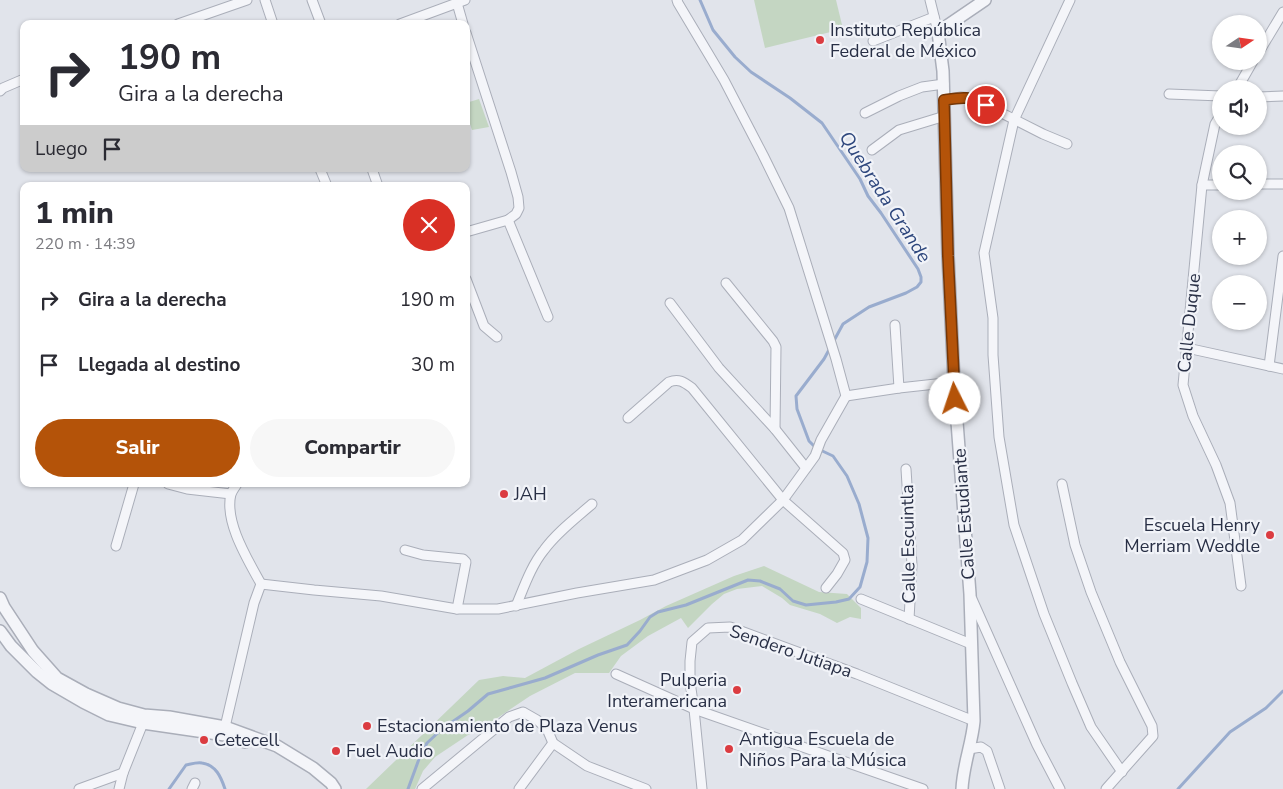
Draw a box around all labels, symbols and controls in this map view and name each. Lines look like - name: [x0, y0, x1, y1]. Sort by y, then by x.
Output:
- north arrow: [1212, 15, 1268, 70]
- map controls: [1212, 15, 1267, 330]
- place label: Instituto República Federal de México: [830, 18, 981, 63]
- text: 190 m: [118, 34, 221, 81]
- marker: Instituto República Federal de México: [814, 34, 826, 46]
- icon: right: [35, 40, 100, 105]
- text: Gira a la derecha: [118, 79, 284, 109]
- button: sound: [1212, 80, 1267, 135]
- pin: [965, 84, 1007, 126]
- icon: arrive: [972, 91, 1000, 119]
- water label: Quebrada Grande: [833, 126, 937, 268]
- icon: arrive: [98, 135, 126, 163]
- text: Luego: [35, 136, 88, 162]
- button: search: [1212, 145, 1267, 200]
- text: 1 min: [35, 193, 114, 234]
- button: close: [403, 199, 455, 251]
- button: +: [1212, 210, 1267, 265]
- text: 220 m · 14:39: [35, 233, 136, 255]
- street label: Calle Duque: [1172, 272, 1206, 374]
- button: −: [1212, 275, 1267, 330]
- icon: right: [35, 286, 63, 314]
- text: Gira a la derecha: [78, 287, 227, 313]
- text: 190 m: [400, 287, 455, 313]
- icon: arrive: [35, 351, 63, 379]
- text: Llegada al destino: [78, 352, 240, 378]
- text: 30 m: [411, 352, 455, 378]
- position arrow: [928, 372, 980, 424]
- button: Salir: [35, 419, 240, 477]
- button: Compartir: [250, 419, 455, 477]
- street label: Calle Estudiante: [947, 447, 981, 581]
- place label: JAH: [513, 482, 547, 506]
- street label: Calle Escuintla: [895, 484, 921, 604]
- marker: JAH: [498, 488, 510, 500]
- place label: Escuela Henry Merriam Weddle: [1124, 513, 1261, 558]
- marker: Escuela Henry Merriam Weddle: [1264, 529, 1276, 541]
- street label: Sendero Jutiapa: [727, 619, 855, 683]
- place label: Pulperia Interamericana: [607, 668, 727, 713]
- marker: Pulperia Interamericana: [731, 684, 743, 696]
- place label: Estacionamiento de Plaza Venus: [377, 714, 638, 738]
- marker: Estacionamiento de Plaza Venus: [361, 720, 373, 732]
- place label: Antigua Escuela de Niños Para la Música: [739, 727, 907, 772]
- place label: Cetecell: [214, 728, 280, 752]
- marker: Cetecell: [198, 734, 210, 746]
- place label: Fuel Audio: [346, 739, 433, 763]
- marker: Antigua Escuela de Niños Para la Música: [723, 743, 735, 755]
- marker: Fuel Audio: [330, 745, 342, 757]

